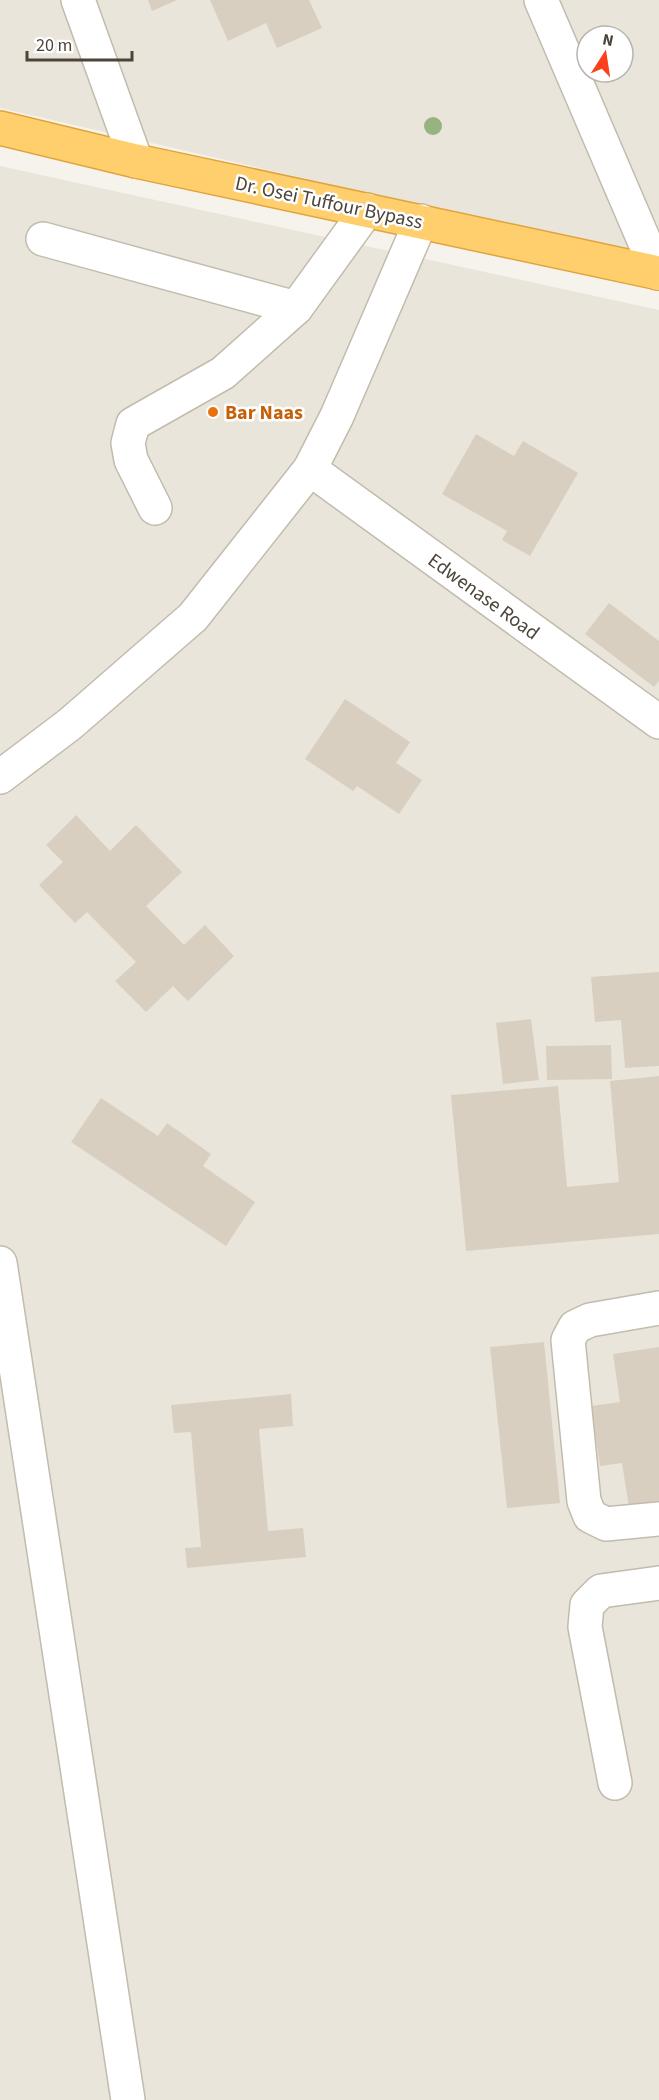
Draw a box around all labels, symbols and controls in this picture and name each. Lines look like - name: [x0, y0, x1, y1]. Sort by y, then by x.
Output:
- scale bar: [27, 24, 132, 62]
- north arrow: [575, 24, 635, 84]
- text: N: [600, 28, 615, 52]
- text: 20 m: [36, 33, 72, 58]
- street label: Dr. Osei Tuffour Bypass: [233, 169, 425, 237]
- place label: Bar Naas: [225, 399, 303, 427]
- marker: Bar Naas: [206, 405, 220, 419]
- street label: Edwenase Road: [422, 547, 545, 647]

